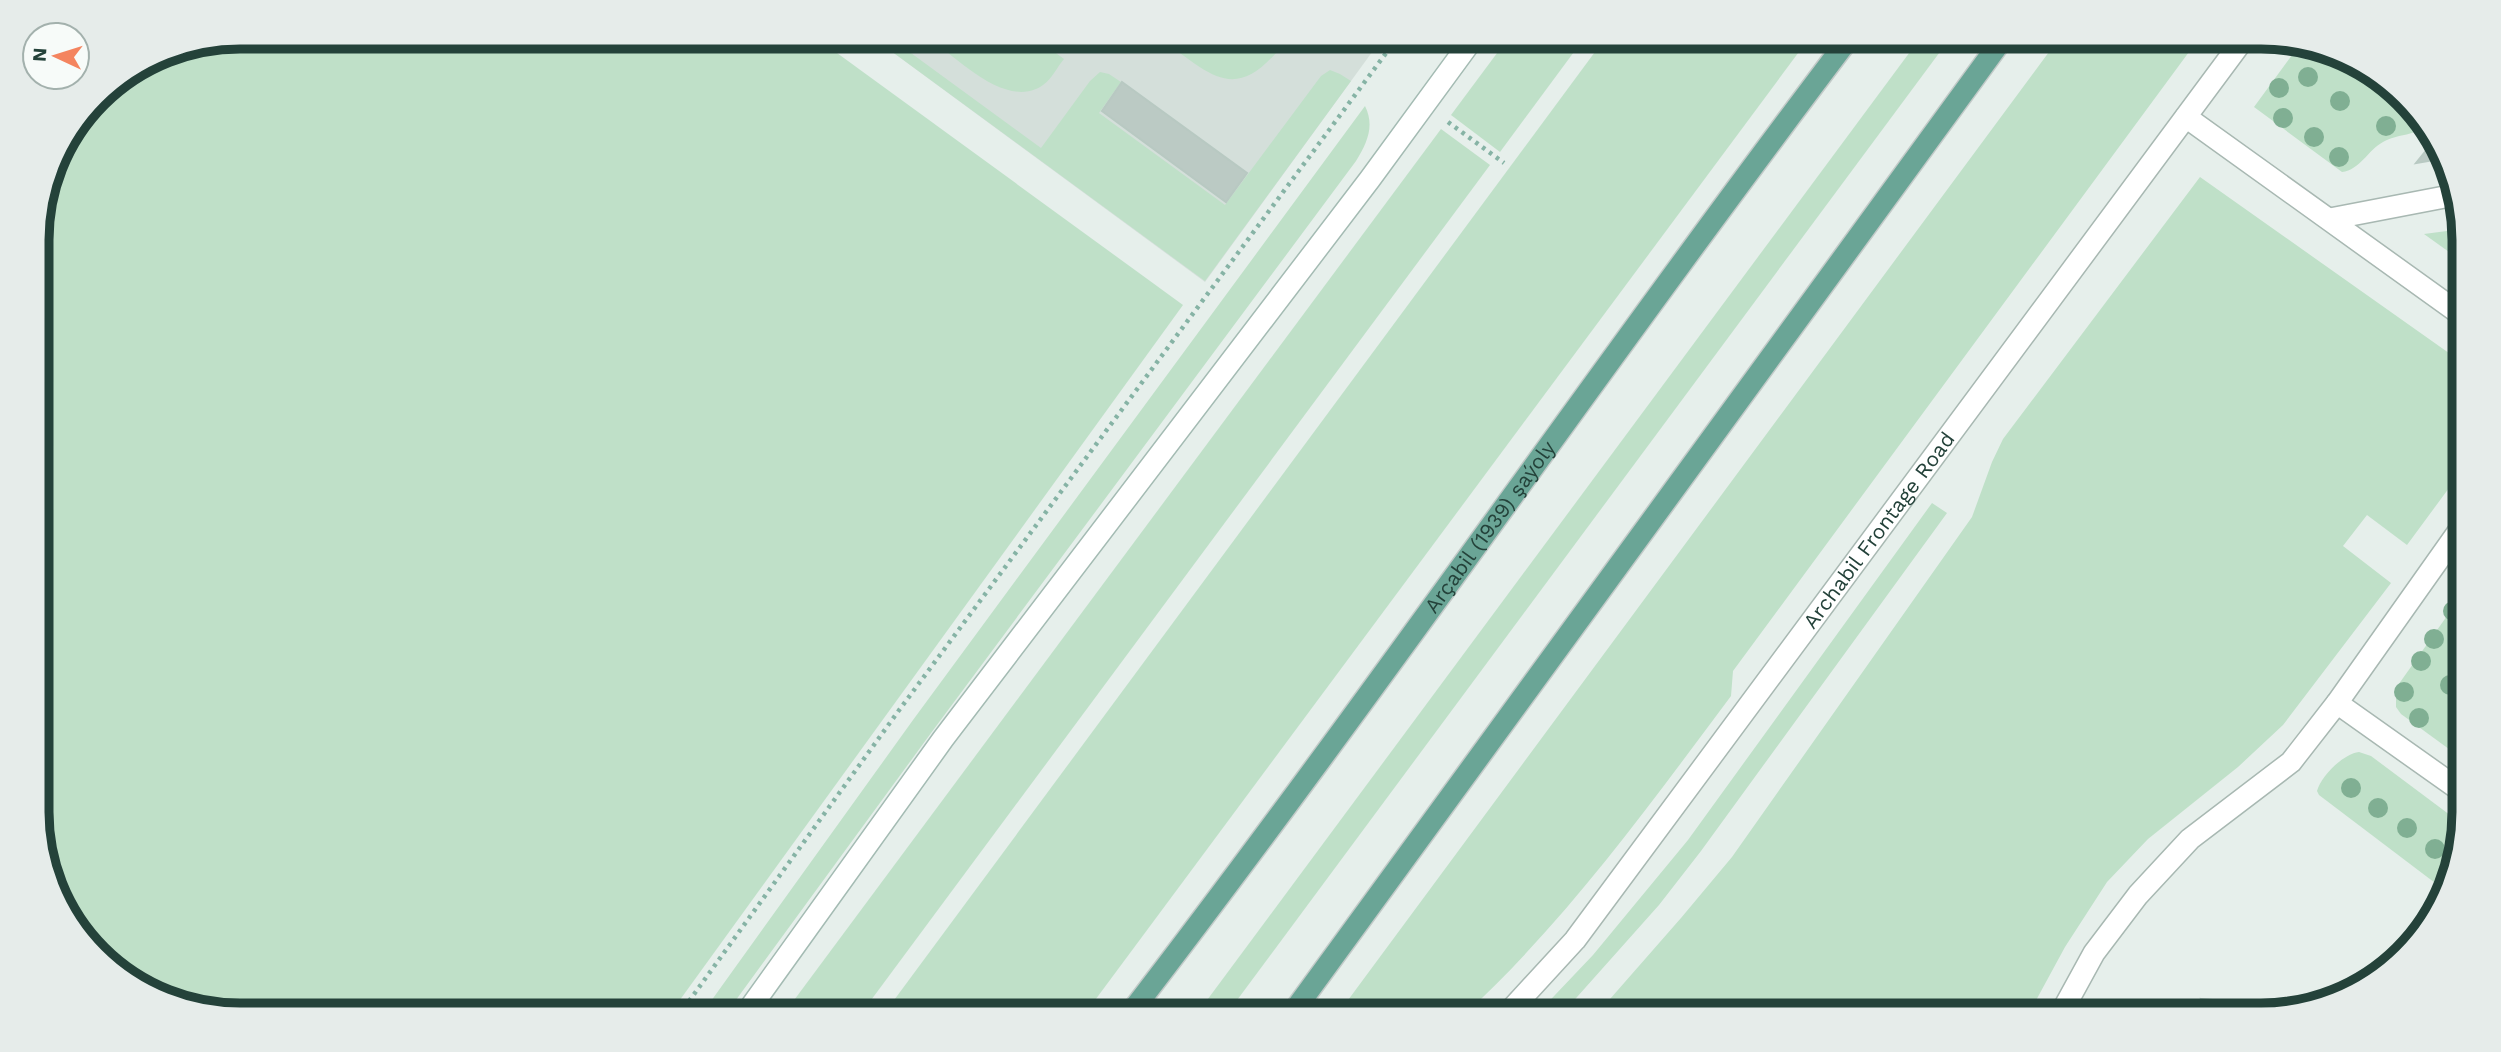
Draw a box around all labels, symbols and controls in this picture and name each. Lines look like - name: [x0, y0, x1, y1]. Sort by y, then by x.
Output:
- north arrow: [21, 21, 91, 91]
- text: N: [28, 47, 52, 63]
- street label: Archabil Frontage Road: [1797, 427, 1960, 633]
- street label: Arçabil (1939) şaýoly: [1419, 436, 1560, 618]

